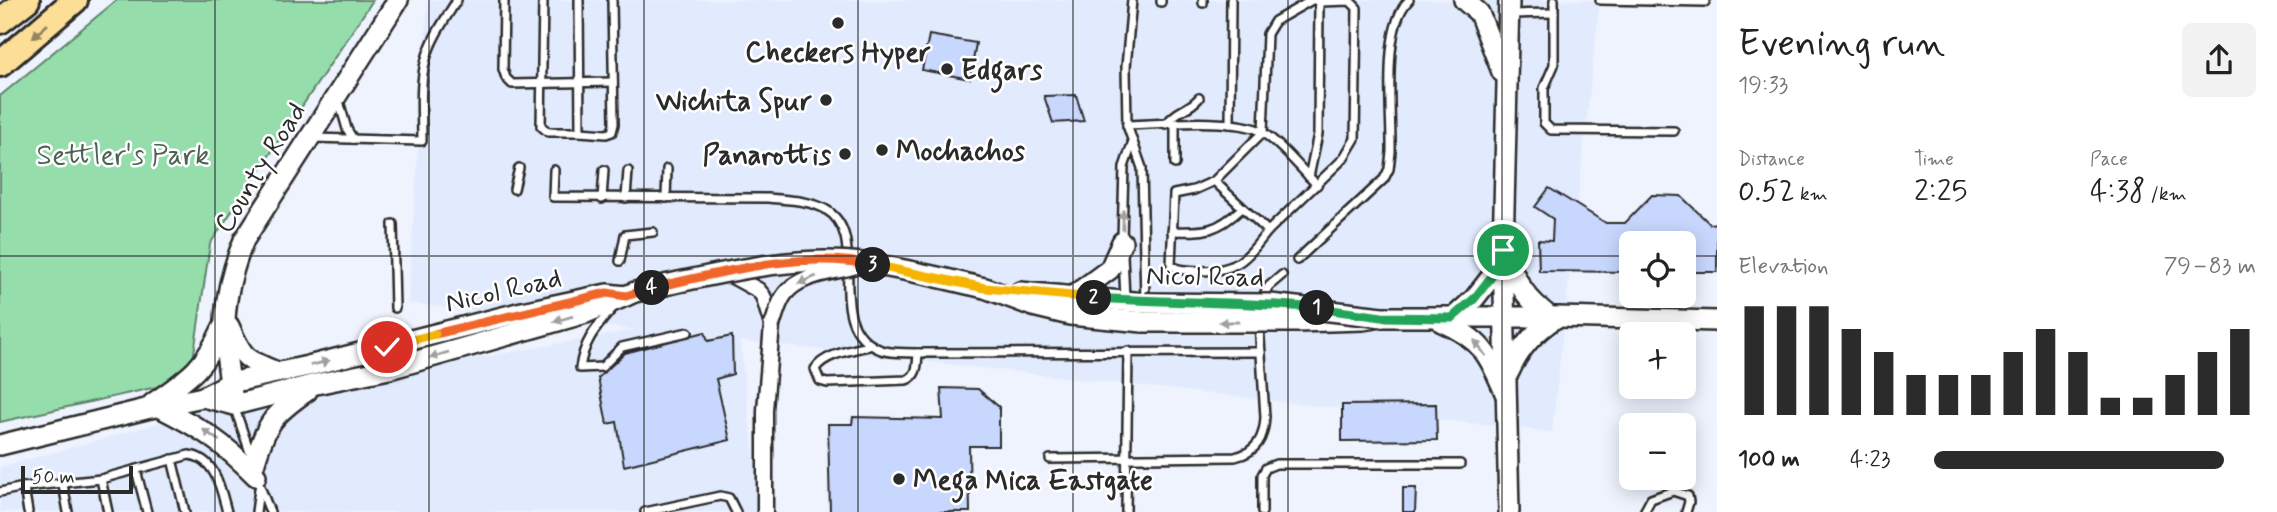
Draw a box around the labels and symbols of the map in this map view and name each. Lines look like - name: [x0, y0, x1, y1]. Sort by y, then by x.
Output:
- marker: Checkers Hyper: [830, 15, 846, 31]
- one-way arrow: [31, 23, 49, 39]
- place label: Checkers Hyper: [745, 35, 931, 72]
- place label: Edgars: [961, 53, 1043, 93]
- marker: Edgars: [939, 61, 955, 77]
- place label: Wichita Spur: [656, 84, 812, 121]
- marker: Wichita Spur: [818, 92, 834, 108]
- street label: County Road: [206, 96, 316, 241]
- place label: Mochachos: [896, 134, 1026, 171]
- park label: Settler's Park: [37, 138, 209, 175]
- place label: Panarottis: [702, 138, 832, 175]
- marker: Mochachos: [874, 142, 890, 158]
- marker: Panarottis: [837, 146, 853, 162]
- one-way arrow: [1117, 209, 1128, 231]
- pin: [1473, 220, 1533, 280]
- pin: 3: [856, 247, 890, 282]
- street label: Nicol Road: [1146, 258, 1264, 297]
- street label: Nicol Road: [442, 260, 565, 323]
- pin: 4: [634, 270, 670, 306]
- one-way arrow: [796, 275, 817, 286]
- pin: 2: [1076, 280, 1112, 316]
- pin: 1: [1300, 290, 1334, 326]
- one-way arrow: [552, 315, 573, 325]
- one-way arrow: [1217, 316, 1239, 328]
- pin: [357, 317, 417, 377]
- one-way arrow: [1473, 339, 1487, 357]
- one-way arrow: [428, 351, 449, 361]
- one-way arrow: [309, 357, 331, 368]
- one-way arrow: [202, 428, 220, 442]
- scale bar: [21, 463, 133, 495]
- place label: Mega Mica Eastgate: [913, 463, 1153, 503]
- marker: Mega Mica Eastgate: [891, 471, 907, 487]

